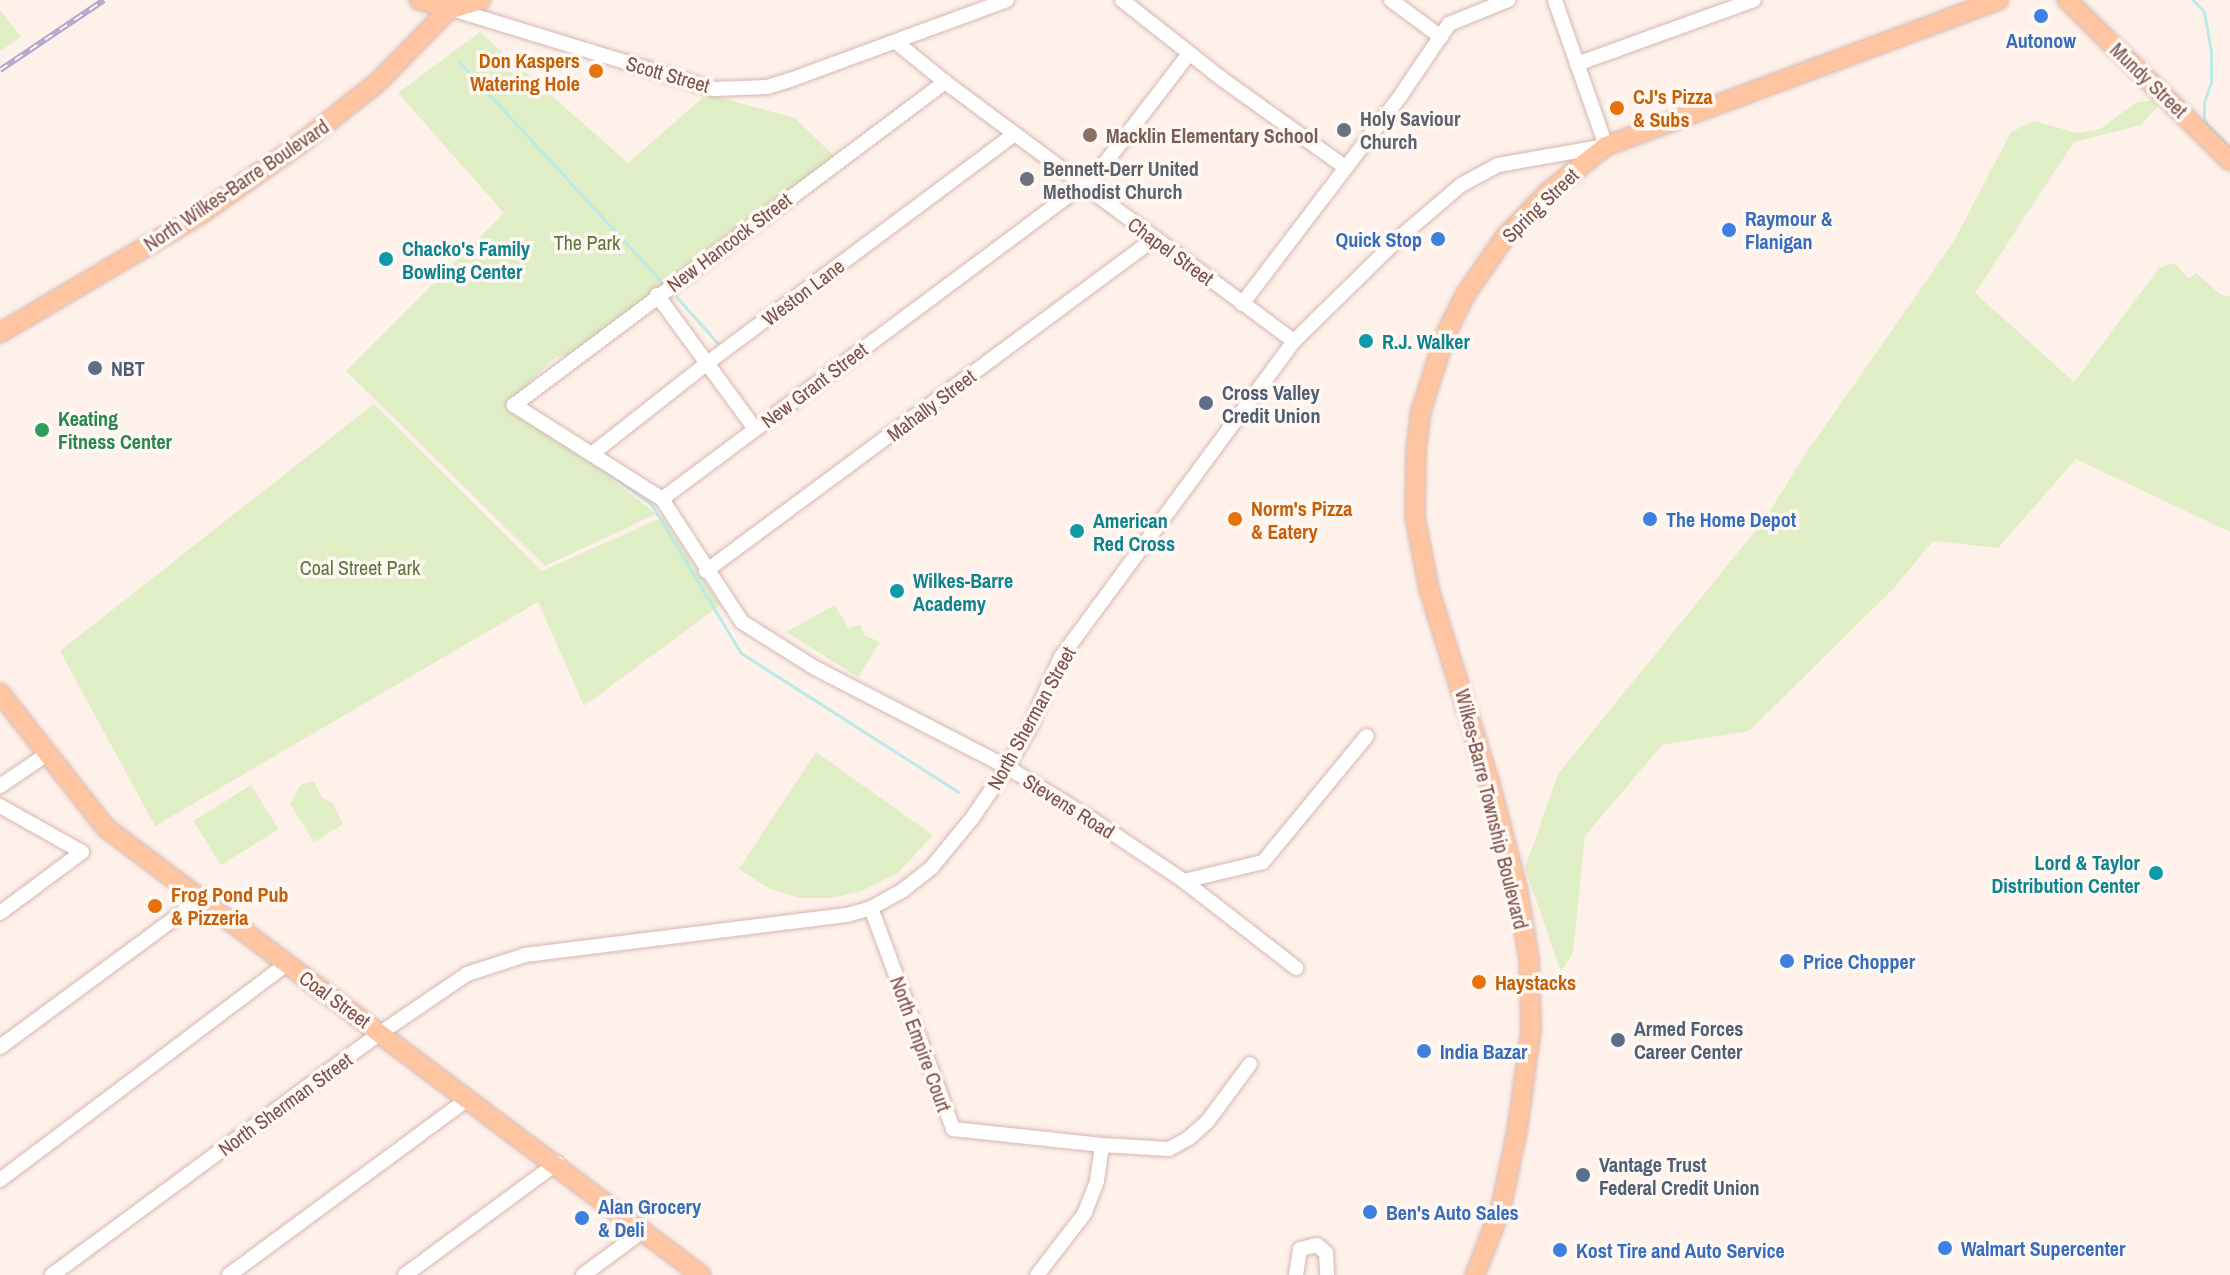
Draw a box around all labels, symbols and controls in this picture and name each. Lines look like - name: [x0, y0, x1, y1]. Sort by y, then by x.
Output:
- marker: Autonow: [2032, 7, 2050, 25]
- place label: Autonow: [2006, 28, 2076, 52]
- street label: Mundy Street: [2106, 37, 2192, 123]
- place label: Don Kaspers Watering Hole: [470, 48, 580, 95]
- street label: Scott Street: [624, 51, 712, 97]
- marker: Don Kaspers Watering Hole: [587, 62, 605, 80]
- place label: CJ's Pizza & Subs: [1633, 84, 1713, 131]
- marker: CJ's Pizza & Subs: [1608, 99, 1626, 117]
- place label: Holy Saviour Church: [1360, 106, 1460, 153]
- street label: North Wilkes-Barre Boulevard: [139, 114, 333, 256]
- marker: Holy Saviour Church: [1335, 121, 1353, 139]
- place label: Macklin Elementary School: [1106, 123, 1318, 147]
- marker: Macklin Elementary School: [1081, 126, 1099, 144]
- place label: Bennett-Derr United Methodist Church: [1043, 156, 1199, 203]
- street label: Spring Street: [1497, 163, 1583, 247]
- marker: Bennett-Derr United Methodist Church: [1018, 170, 1036, 188]
- street label: New Hancock Street: [662, 187, 796, 297]
- place label: Raymour & Flanigan: [1745, 206, 1832, 253]
- street label: Chapel Street: [1123, 212, 1219, 290]
- marker: Raymour & Flanigan: [1720, 221, 1738, 239]
- place label: Quick Stop: [1335, 227, 1422, 251]
- park label: The Park: [554, 230, 620, 254]
- marker: Quick Stop: [1429, 230, 1447, 248]
- place label: Chacko's Family Bowling Center: [402, 236, 530, 283]
- marker: Chacko's Family Bowling Center: [377, 250, 395, 268]
- street label: Weston Lane: [757, 253, 849, 331]
- place label: R.J. Walker: [1382, 329, 1470, 353]
- marker: R.J. Walker: [1357, 332, 1375, 350]
- street label: New Grant Street: [756, 337, 872, 433]
- place label: NBT: [111, 356, 145, 380]
- marker: NBT: [86, 359, 104, 377]
- street label: Mahally Street: [882, 364, 980, 446]
- place label: Cross Valley Credit Union: [1222, 380, 1320, 427]
- marker: Cross Valley Credit Union: [1197, 394, 1215, 412]
- place label: Keating Fitness Center: [58, 406, 172, 453]
- marker: Keating Fitness Center: [33, 421, 51, 439]
- place label: Norm's Pizza & Eatery: [1251, 496, 1352, 543]
- place label: The Home Depot: [1666, 507, 1796, 531]
- place label: American Red Cross: [1093, 508, 1175, 555]
- marker: Norm's Pizza & Eatery: [1226, 510, 1244, 528]
- marker: The Home Depot: [1641, 510, 1659, 528]
- marker: American Red Cross: [1068, 522, 1086, 540]
- park label: Coal Street Park: [300, 555, 420, 579]
- place label: Wilkes-Barre Academy: [913, 568, 1013, 615]
- marker: Wilkes-Barre Academy: [888, 582, 906, 600]
- street label: North Sherman Street: [982, 642, 1080, 794]
- street label: Wilkes-Barre Township Boulevard: [1450, 686, 1534, 932]
- street label: Stevens Road: [1019, 769, 1119, 843]
- place label: Lord & Taylor Distribution Center: [1991, 850, 2140, 897]
- marker: Lord & Taylor Distribution Center: [2147, 864, 2165, 882]
- place label: Frog Pond Pub & Pizzeria: [171, 882, 289, 929]
- marker: Frog Pond Pub & Pizzeria: [146, 897, 164, 915]
- place label: Price Chopper: [1803, 949, 1915, 973]
- marker: Price Chopper: [1778, 952, 1796, 970]
- street label: Coal Street: [295, 965, 375, 1033]
- place label: Haystacks: [1495, 970, 1576, 994]
- street label: North Empire Court: [885, 973, 957, 1115]
- marker: Haystacks: [1470, 973, 1488, 991]
- place label: Armed Forces Career Center: [1634, 1016, 1743, 1063]
- marker: Armed Forces Career Center: [1609, 1031, 1627, 1049]
- place label: India Bazar: [1440, 1039, 1527, 1063]
- marker: India Bazar: [1415, 1042, 1433, 1060]
- street label: North Sherman Street: [213, 1047, 357, 1161]
- place label: Vantage Trust Federal Credit Union: [1599, 1152, 1759, 1199]
- marker: Vantage Trust Federal Credit Union: [1574, 1166, 1592, 1184]
- place label: Alan Grocery & Deli: [598, 1194, 701, 1241]
- place label: Ben's Auto Sales: [1386, 1200, 1519, 1224]
- marker: Ben's Auto Sales: [1361, 1203, 1379, 1221]
- marker: Alan Grocery & Deli: [573, 1209, 591, 1227]
- place label: Walmart Supercenter: [1961, 1236, 2125, 1260]
- place label: Kost Tire and Auto Service: [1576, 1238, 1785, 1262]
- marker: Walmart Supercenter: [1936, 1239, 1954, 1257]
- marker: Kost Tire and Auto Service: [1551, 1241, 1569, 1259]

